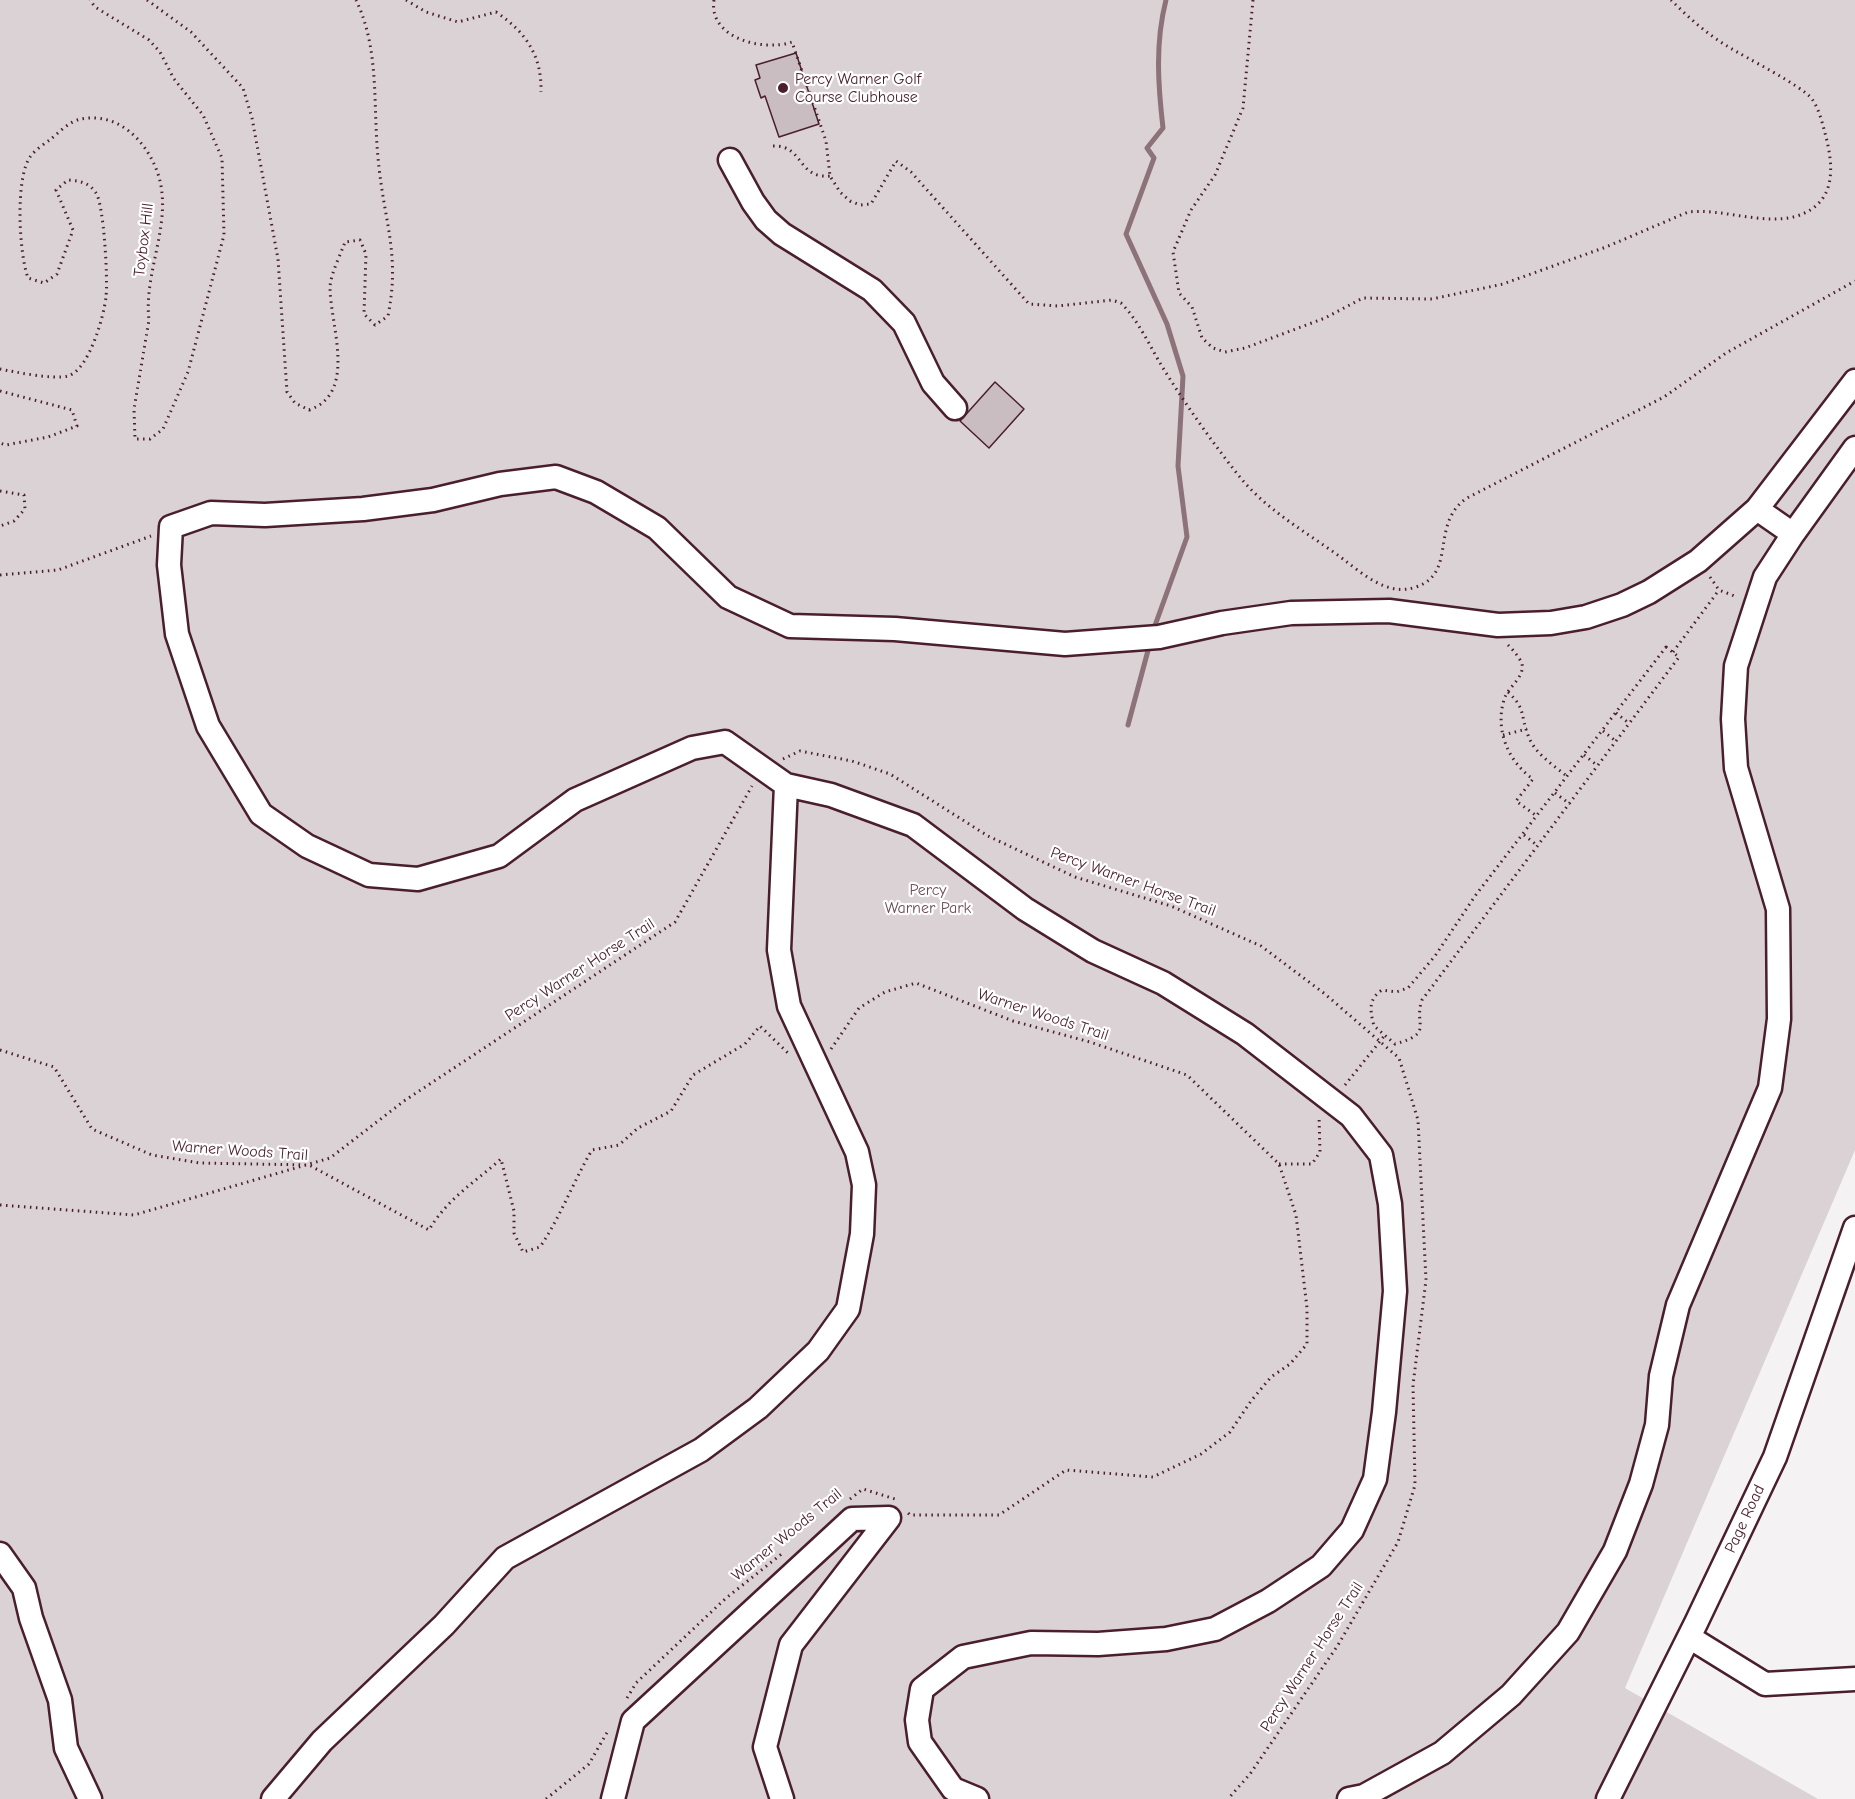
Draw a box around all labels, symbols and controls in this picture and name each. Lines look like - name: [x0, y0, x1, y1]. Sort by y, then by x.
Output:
- place label: Percy Warner Golf Course Clubhouse: [795, 69, 921, 107]
- marker: Percy Warner Golf Course Clubhouse: [776, 81, 790, 95]
- street label: Toybox Hill: [130, 202, 158, 278]
- street label: Percy Warner Horse Trail: [1048, 843, 1218, 921]
- park label: Percy Warner Park: [885, 880, 971, 918]
- street label: Percy Warner Horse Trail: [502, 914, 658, 1026]
- street label: Warner Woods Trail: [975, 985, 1111, 1045]
- street label: Warner Woods Trail: [171, 1137, 309, 1165]
- street label: Page Road: [1721, 1482, 1769, 1556]
- street label: Warner Woods Trail: [728, 1485, 846, 1585]
- street label: Percy Warner Horse Trail: [1256, 1579, 1368, 1735]

